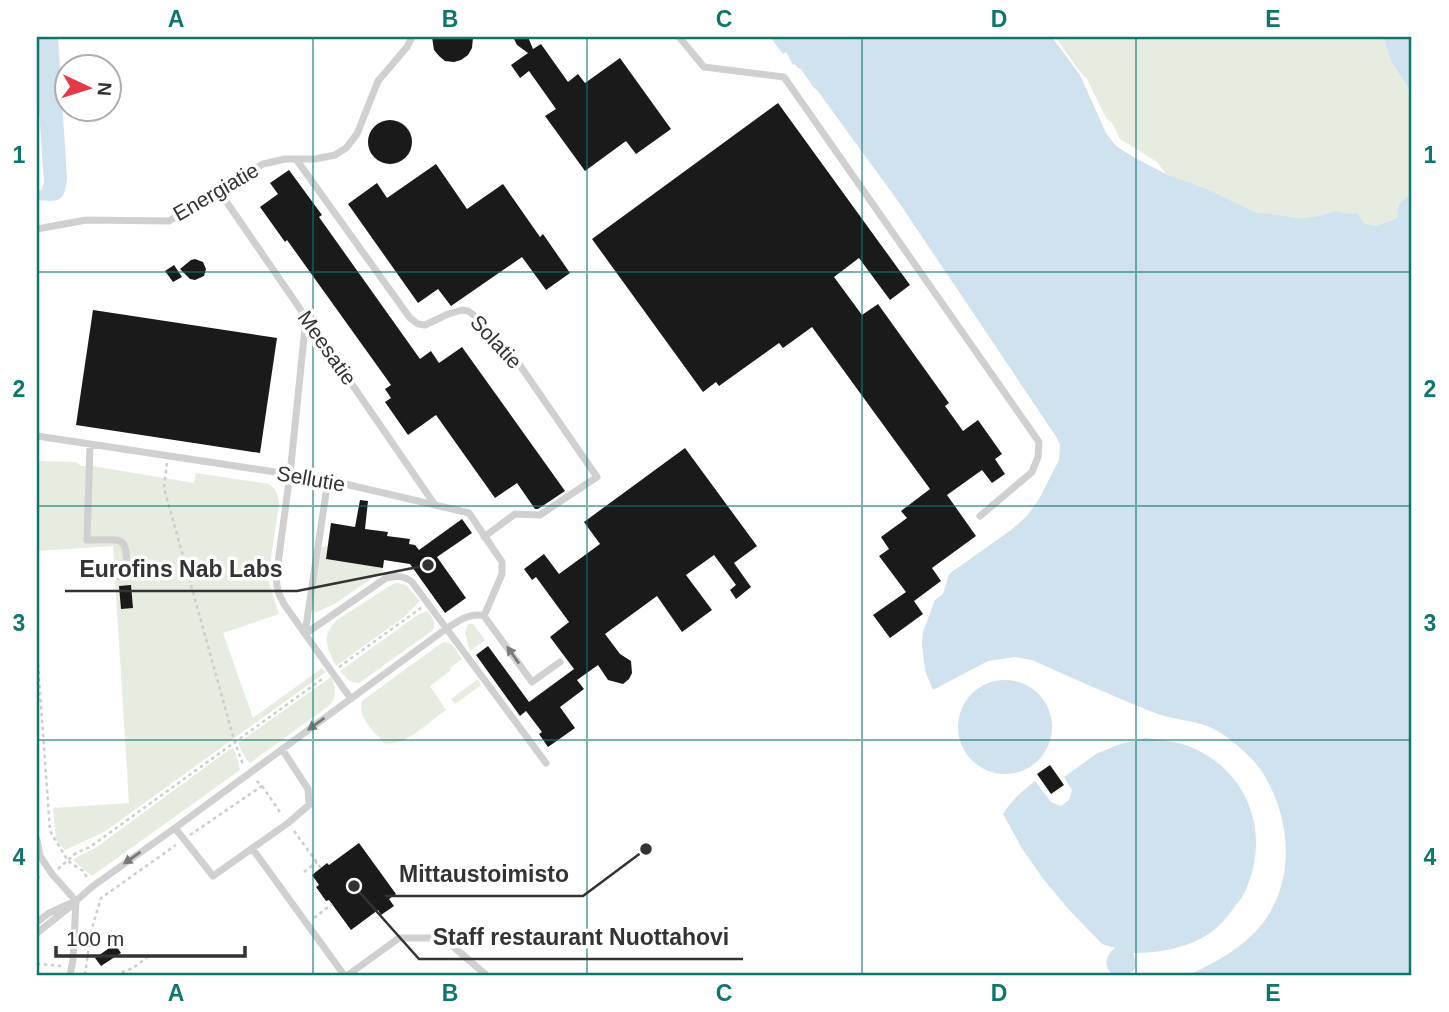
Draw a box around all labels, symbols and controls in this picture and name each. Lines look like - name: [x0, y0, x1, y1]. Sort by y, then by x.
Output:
- text: A: [168, 6, 184, 32]
- text: B: [442, 6, 458, 32]
- text: C: [716, 6, 732, 32]
- text: D: [991, 6, 1007, 32]
- text: E: [1265, 6, 1281, 32]
- north arrow: [52, 52, 122, 122]
- text: N: [94, 82, 115, 97]
- text: 1: [13, 142, 26, 168]
- text: 1: [1424, 142, 1437, 168]
- street label: Energiatie: [169, 158, 262, 225]
- street label: Meesatie: [294, 306, 361, 389]
- street label: Solatie: [466, 310, 527, 373]
- text: 2: [13, 376, 25, 402]
- text: 2: [1424, 376, 1436, 402]
- street label: Sellutie: [275, 461, 347, 496]
- callout: Eurofins Nab Labs: [65, 547, 297, 591]
- text: Eurofins Nab Labs: [79, 556, 283, 582]
- text: 3: [13, 610, 25, 636]
- text: 3: [1424, 610, 1436, 636]
- one-way arrow: [507, 645, 520, 664]
- one-way arrow: [307, 717, 325, 731]
- text: 4: [13, 844, 26, 870]
- text: 4: [1424, 844, 1437, 870]
- one-way arrow: [123, 851, 141, 865]
- callout: Mittaustoimisto: [385, 852, 583, 896]
- text: Mittaustoimisto: [399, 861, 569, 887]
- scale bar: [56, 914, 245, 958]
- callout: Staff restaurant Nuottahovi: [419, 915, 743, 959]
- text: Staff restaurant Nuottahovi: [433, 924, 729, 950]
- text: 100 m: [66, 927, 124, 950]
- text: A: [168, 980, 184, 1006]
- text: B: [442, 980, 458, 1006]
- text: C: [716, 980, 732, 1006]
- text: D: [991, 980, 1007, 1006]
- text: E: [1265, 980, 1281, 1006]

